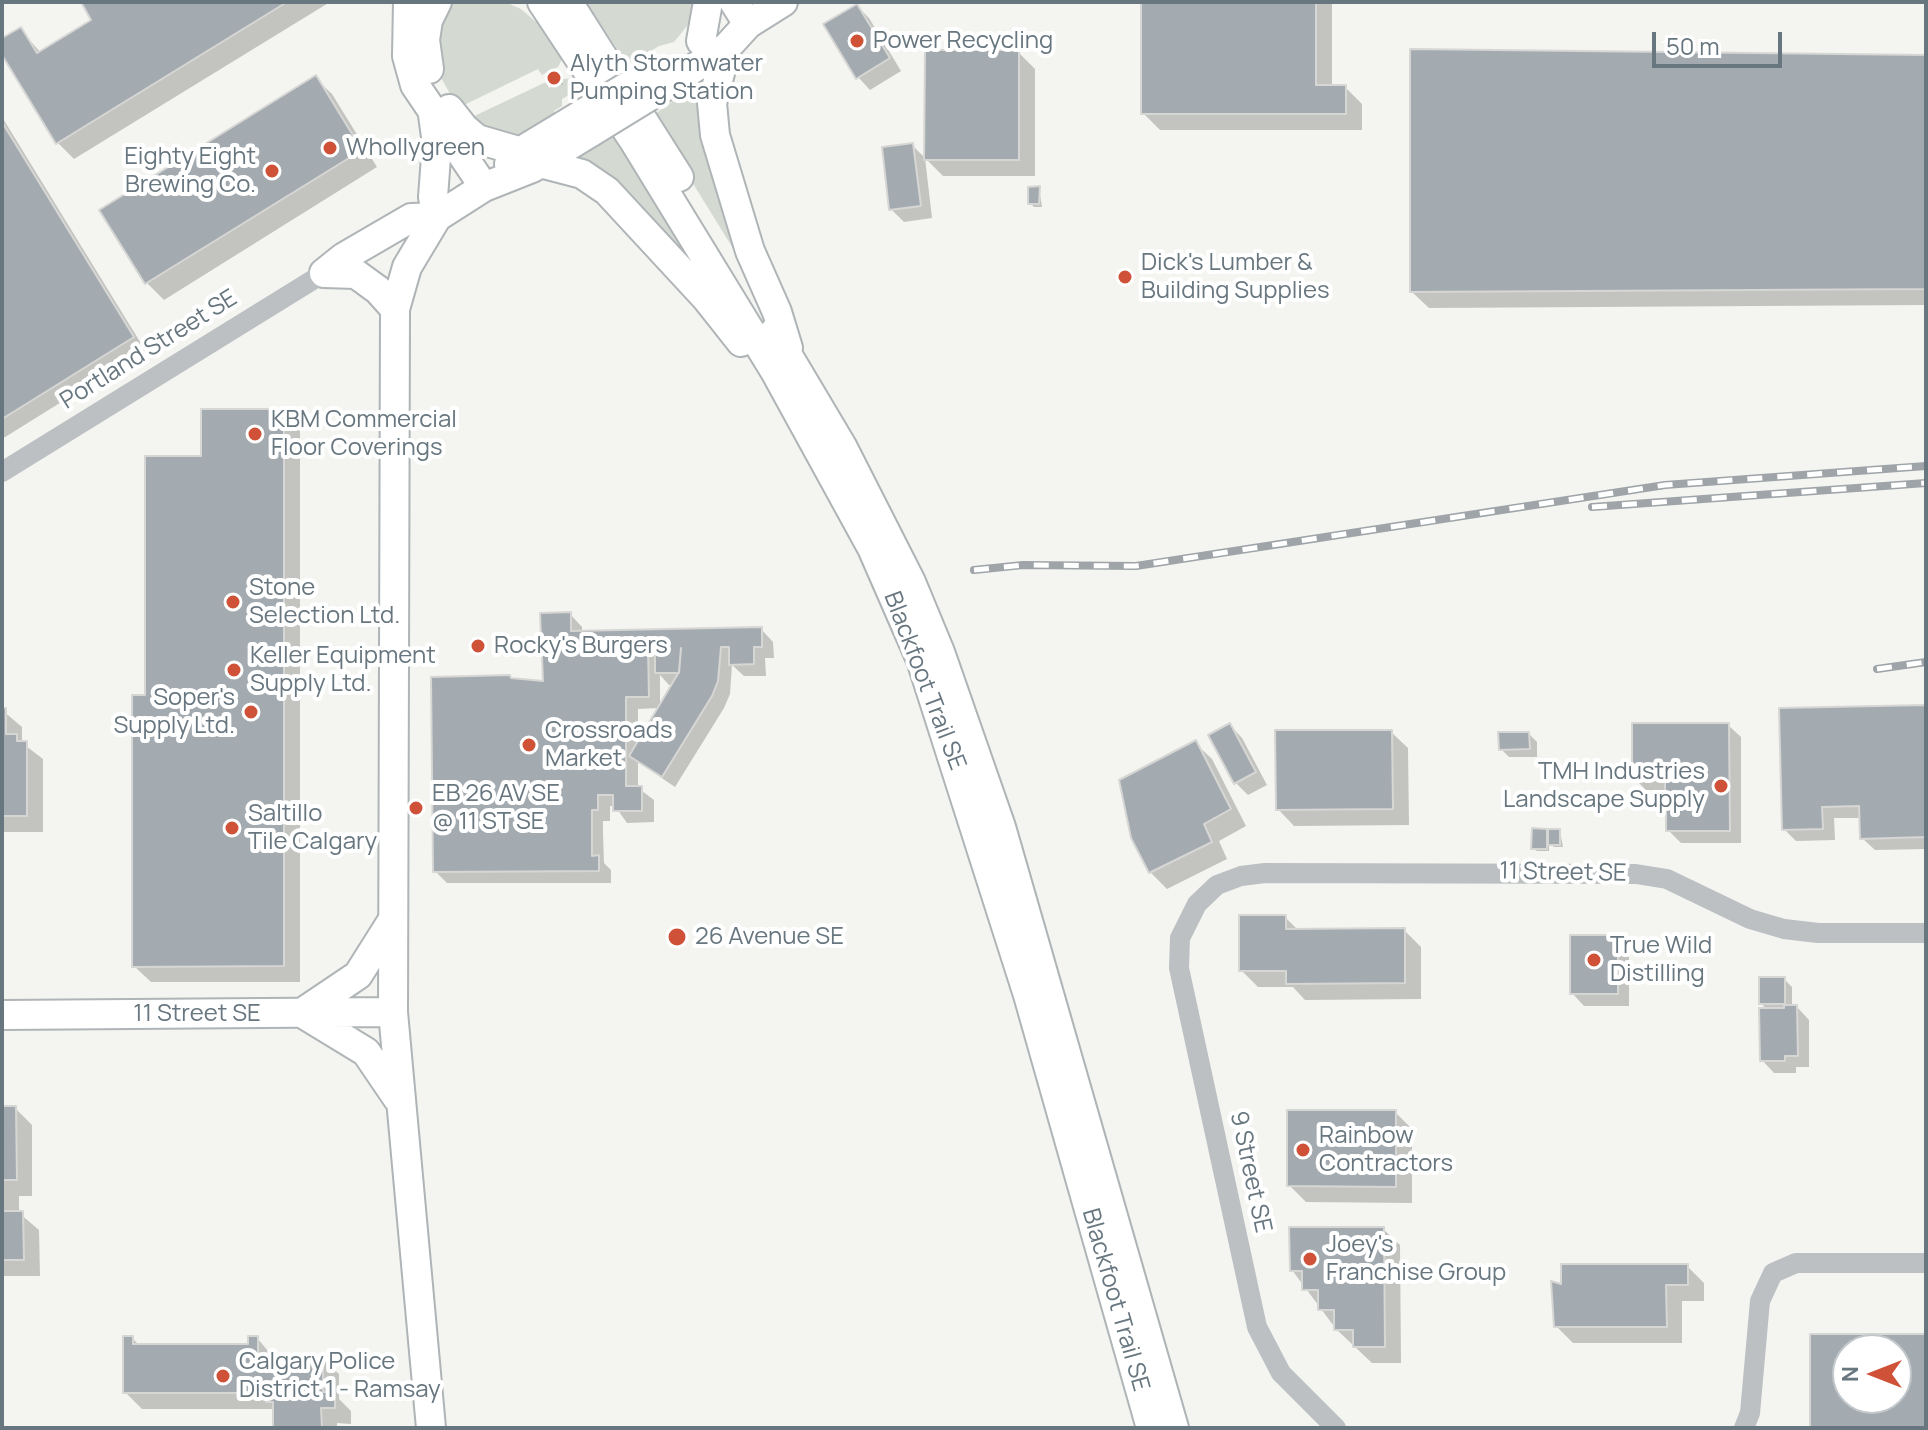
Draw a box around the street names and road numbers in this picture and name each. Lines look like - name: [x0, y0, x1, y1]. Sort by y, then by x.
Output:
- street label: Portland Street SE: [55, 284, 243, 416]
- street label: Blackfoot Trail SE: [877, 588, 971, 774]
- street label: 11 Street SE: [1499, 857, 1627, 889]
- street label: 11 Street SE: [133, 1000, 261, 1028]
- street label: 9 Street SE: [1223, 1109, 1277, 1235]
- street label: Blackfoot Trail SE: [1075, 1205, 1155, 1395]

